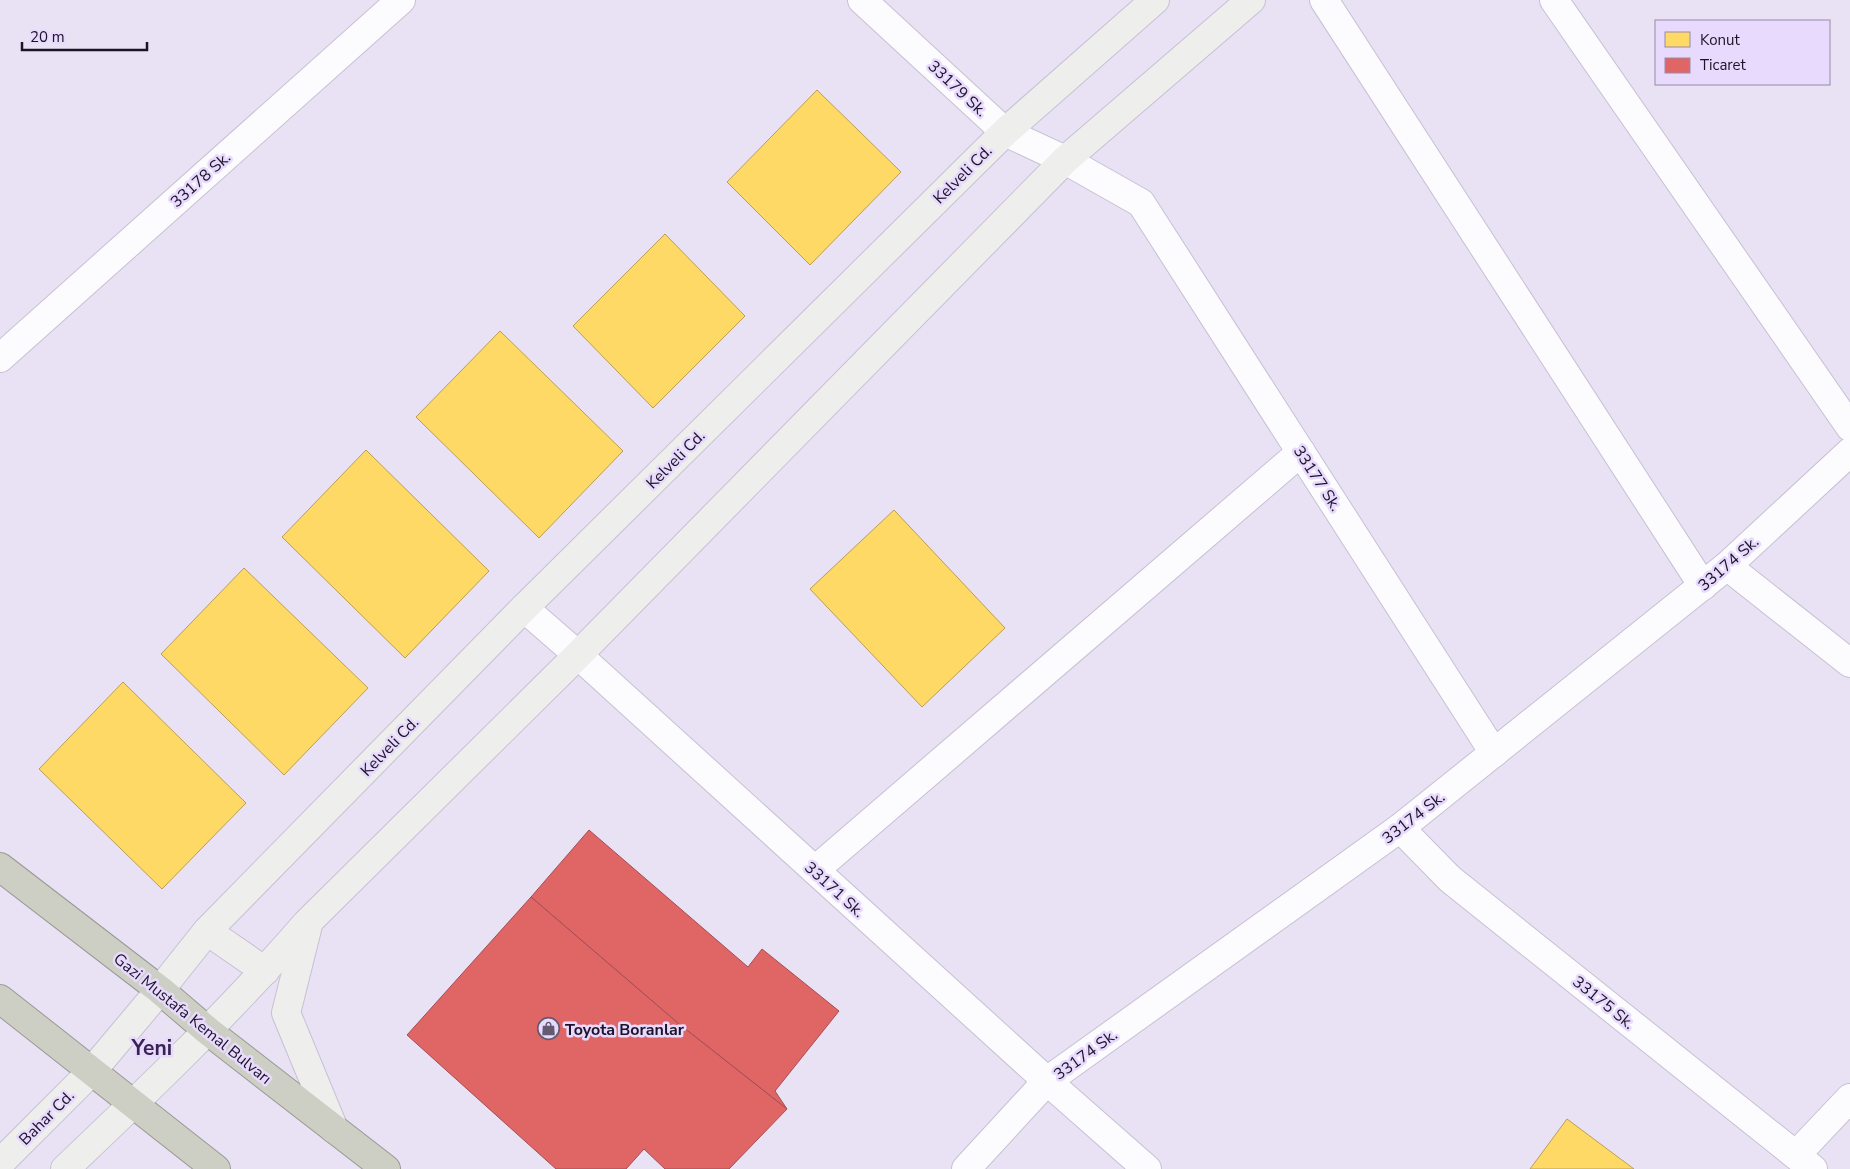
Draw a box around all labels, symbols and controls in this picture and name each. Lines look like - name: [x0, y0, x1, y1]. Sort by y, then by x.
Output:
- scale bar: [22, 20, 148, 52]
- legend: [1655, 20, 1830, 85]
- text: 20 m: [30, 27, 65, 47]
- text: Konut: [1700, 30, 1740, 50]
- text: Ticaret: [1700, 55, 1747, 75]
- street label: 33179 Sk.: [923, 56, 992, 122]
- street label: Kelveli Cd.: [928, 140, 997, 209]
- street label: 33178 Sk.: [166, 147, 235, 213]
- street label: Kelveli Cd.: [641, 425, 710, 494]
- street label: 33177 Sk.: [1288, 442, 1346, 515]
- street label: 33174 Sk.: [1694, 531, 1764, 596]
- street label: Kelveli Cd.: [356, 712, 424, 781]
- street label: 33174 Sk.: [1378, 786, 1449, 849]
- street label: 33171 Sk.: [800, 857, 869, 923]
- street label: Gazi Mustafa Kemal Bulvarı: [109, 948, 276, 1089]
- street label: 33175 Sk.: [1568, 971, 1639, 1035]
- shop icon: Toyota Boranlar: [537, 1017, 561, 1041]
- place label: Toyota Boranlar: [565, 1019, 685, 1041]
- street label: 33174 Sk.: [1049, 1024, 1122, 1085]
- district label: Yeni: [131, 1034, 172, 1062]
- street label: Bahar Cd.: [14, 1085, 79, 1150]

